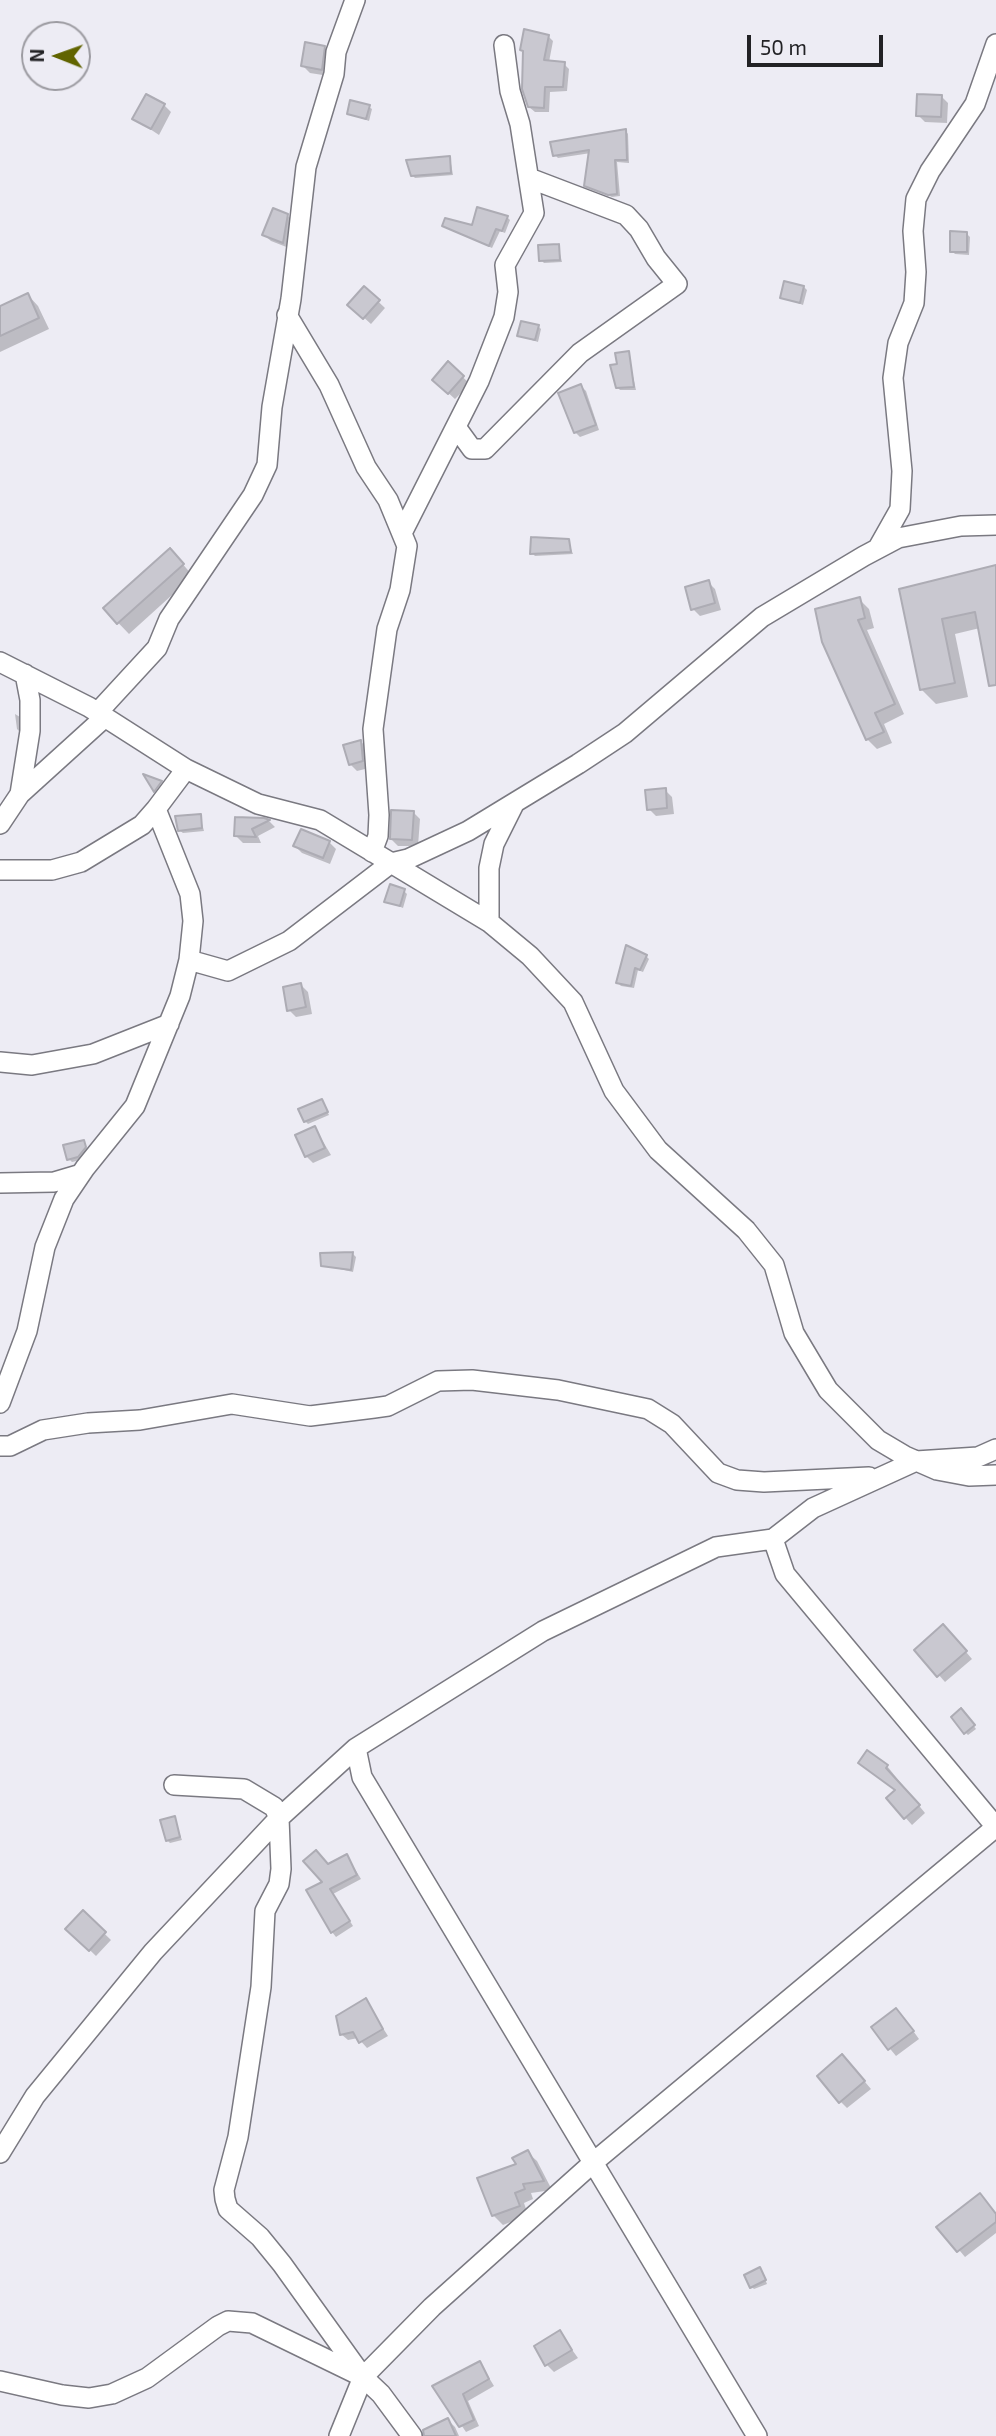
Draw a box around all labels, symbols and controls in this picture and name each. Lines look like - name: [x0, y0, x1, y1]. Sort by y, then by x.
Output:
- north arrow: [21, 21, 91, 91]
- scale bar: [751, 21, 888, 65]
- text: 50 m: [760, 34, 807, 59]
- text: N: [25, 49, 48, 63]

